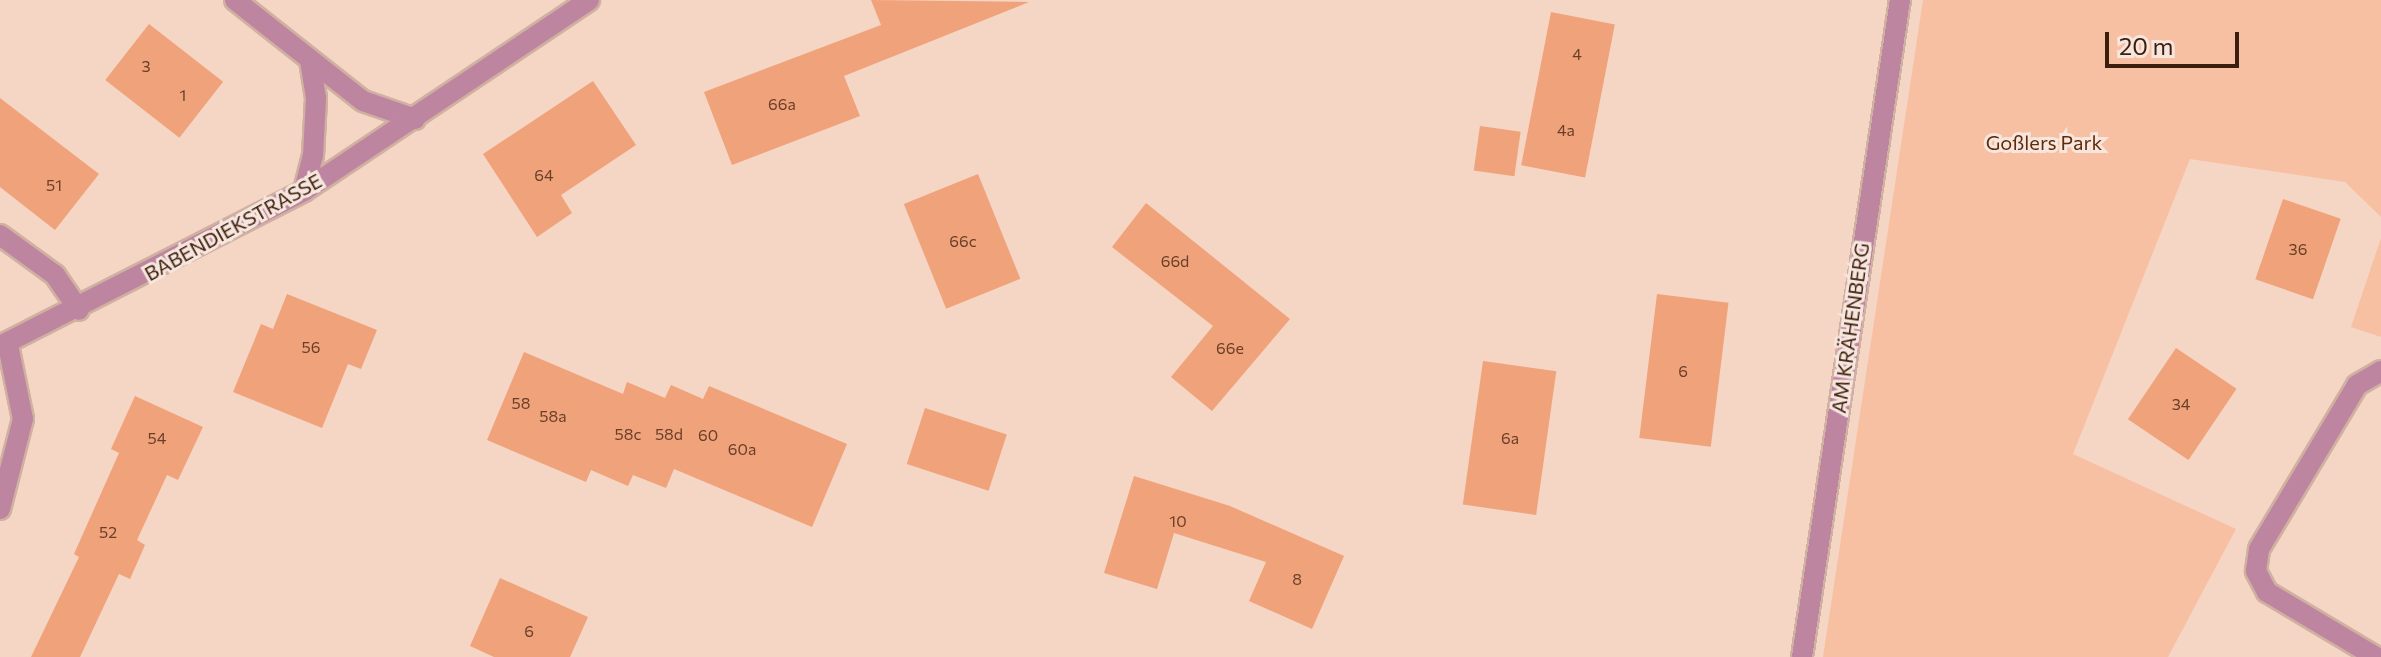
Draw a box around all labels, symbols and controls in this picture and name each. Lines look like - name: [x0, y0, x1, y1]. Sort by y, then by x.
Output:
- scale bar: [2109, 16, 2243, 66]
- text: 20 m: [2119, 31, 2173, 60]
- house number: 4: [1572, 44, 1582, 64]
- house number: 3: [141, 56, 151, 76]
- house number: 1: [180, 85, 186, 105]
- house number: 66a: [768, 94, 796, 114]
- house number: 4a: [1557, 120, 1575, 140]
- park label: Goßlers Park: [1986, 130, 2102, 154]
- house number: 64: [534, 165, 554, 185]
- street label: BABENDIEKSTRASSE: [140, 168, 326, 286]
- house number: 51: [46, 175, 62, 195]
- house number: 66c: [949, 231, 977, 251]
- house number: 36: [2289, 239, 2307, 259]
- street label: AM KRÄHENBERG: [1826, 241, 1874, 415]
- house number: 66d: [1161, 251, 1189, 271]
- house number: 56: [302, 337, 320, 357]
- house number: 66e: [1216, 338, 1244, 358]
- house number: 6: [1678, 361, 1688, 381]
- house number: 58: [512, 393, 530, 413]
- house number: 34: [2172, 394, 2190, 414]
- house number: 58a: [539, 406, 567, 426]
- house number: 58c: [615, 424, 641, 444]
- house number: 58d: [655, 424, 683, 444]
- house number: 60: [698, 425, 718, 445]
- house number: 54: [148, 428, 166, 448]
- house number: 6a: [1501, 428, 1519, 448]
- house number: 60a: [728, 439, 756, 459]
- house number: 10: [1169, 511, 1187, 531]
- house number: 52: [99, 522, 117, 542]
- house number: 8: [1292, 569, 1302, 589]
- house number: 6: [524, 621, 534, 641]

